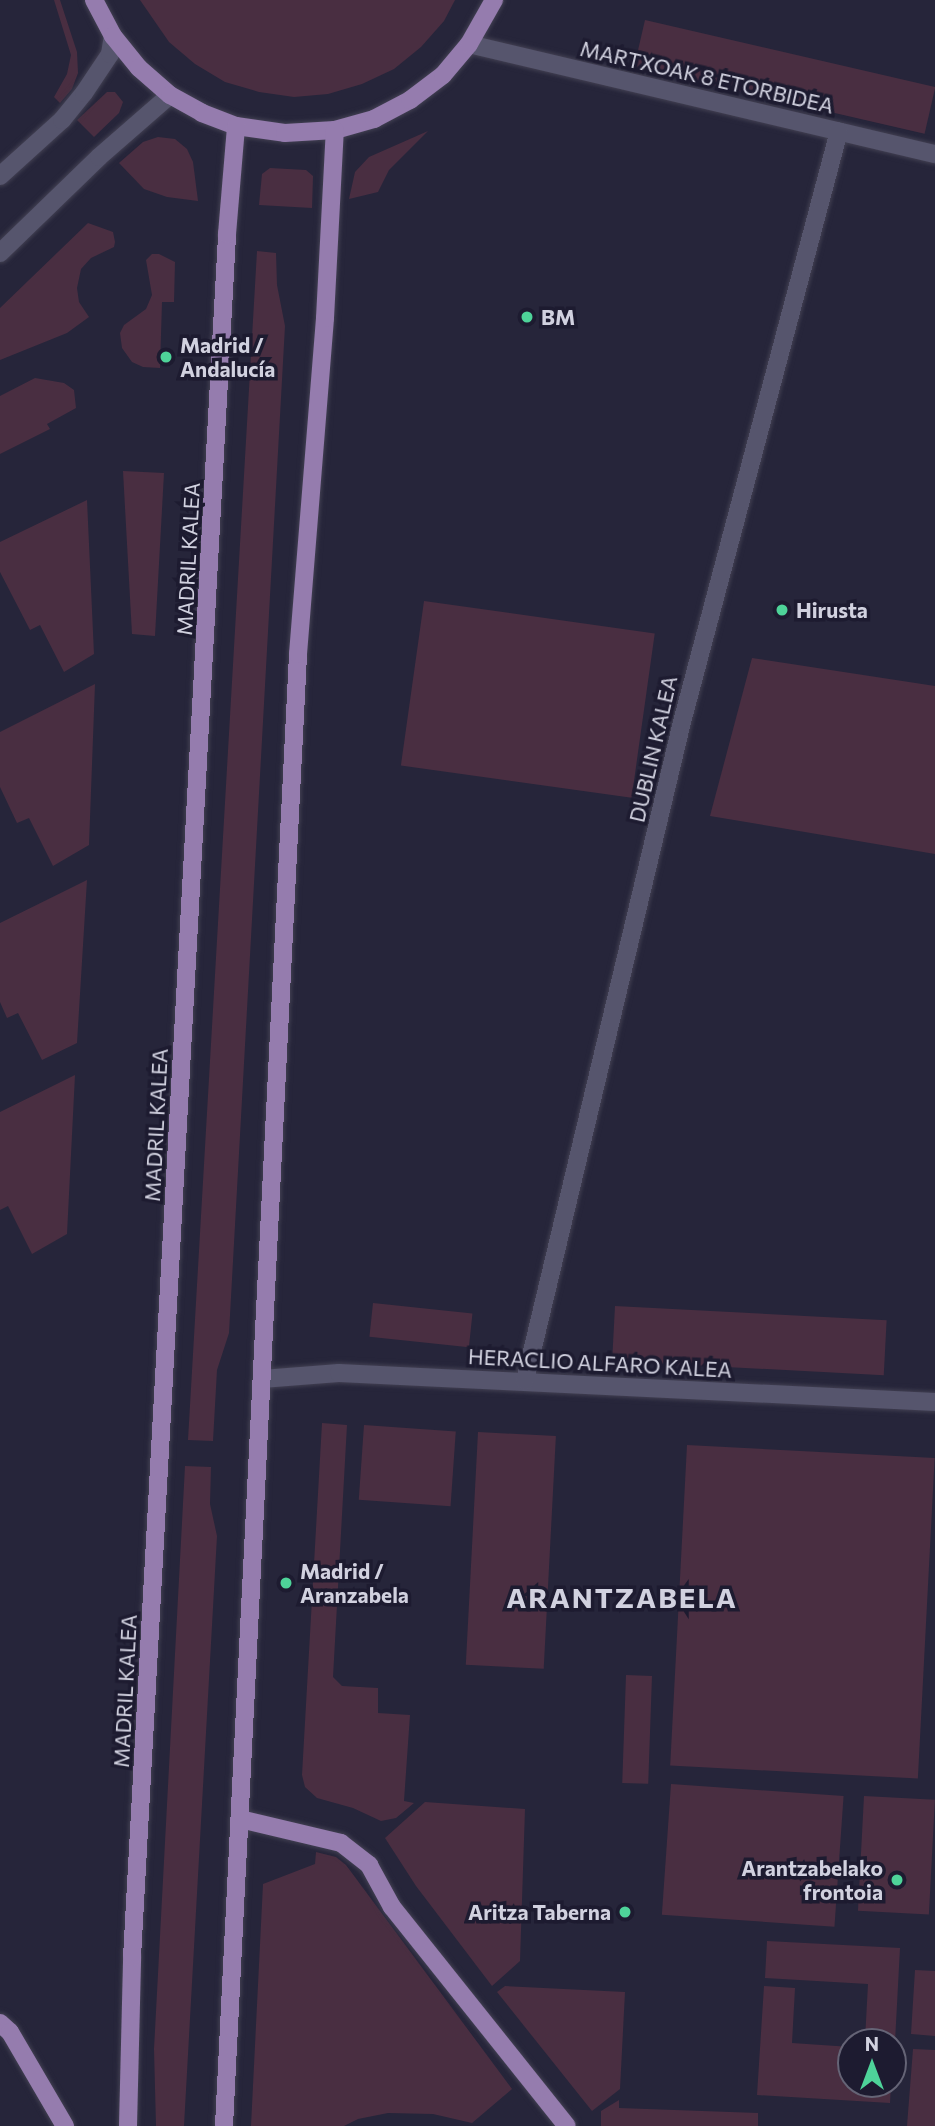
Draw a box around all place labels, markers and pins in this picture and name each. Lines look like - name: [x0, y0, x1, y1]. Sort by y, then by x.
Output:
- place label: BM: [541, 304, 575, 330]
- marker: BM: [519, 309, 535, 325]
- place label: Madrid / Andalucía: [180, 332, 275, 382]
- marker: Madrid / Andalucía: [158, 349, 174, 365]
- place label: Hirusta: [796, 597, 868, 623]
- marker: Hirusta: [774, 602, 790, 618]
- place label: Madrid / Aranzabela: [300, 1558, 409, 1608]
- marker: Madrid / Aranzabela: [278, 1575, 294, 1591]
- place label: Arantzabelako frontoia: [741, 1855, 883, 1905]
- marker: Arantzabelako frontoia: [889, 1872, 905, 1888]
- place label: Aritza Taberna: [468, 1899, 611, 1925]
- marker: Aritza Taberna: [617, 1904, 633, 1920]

